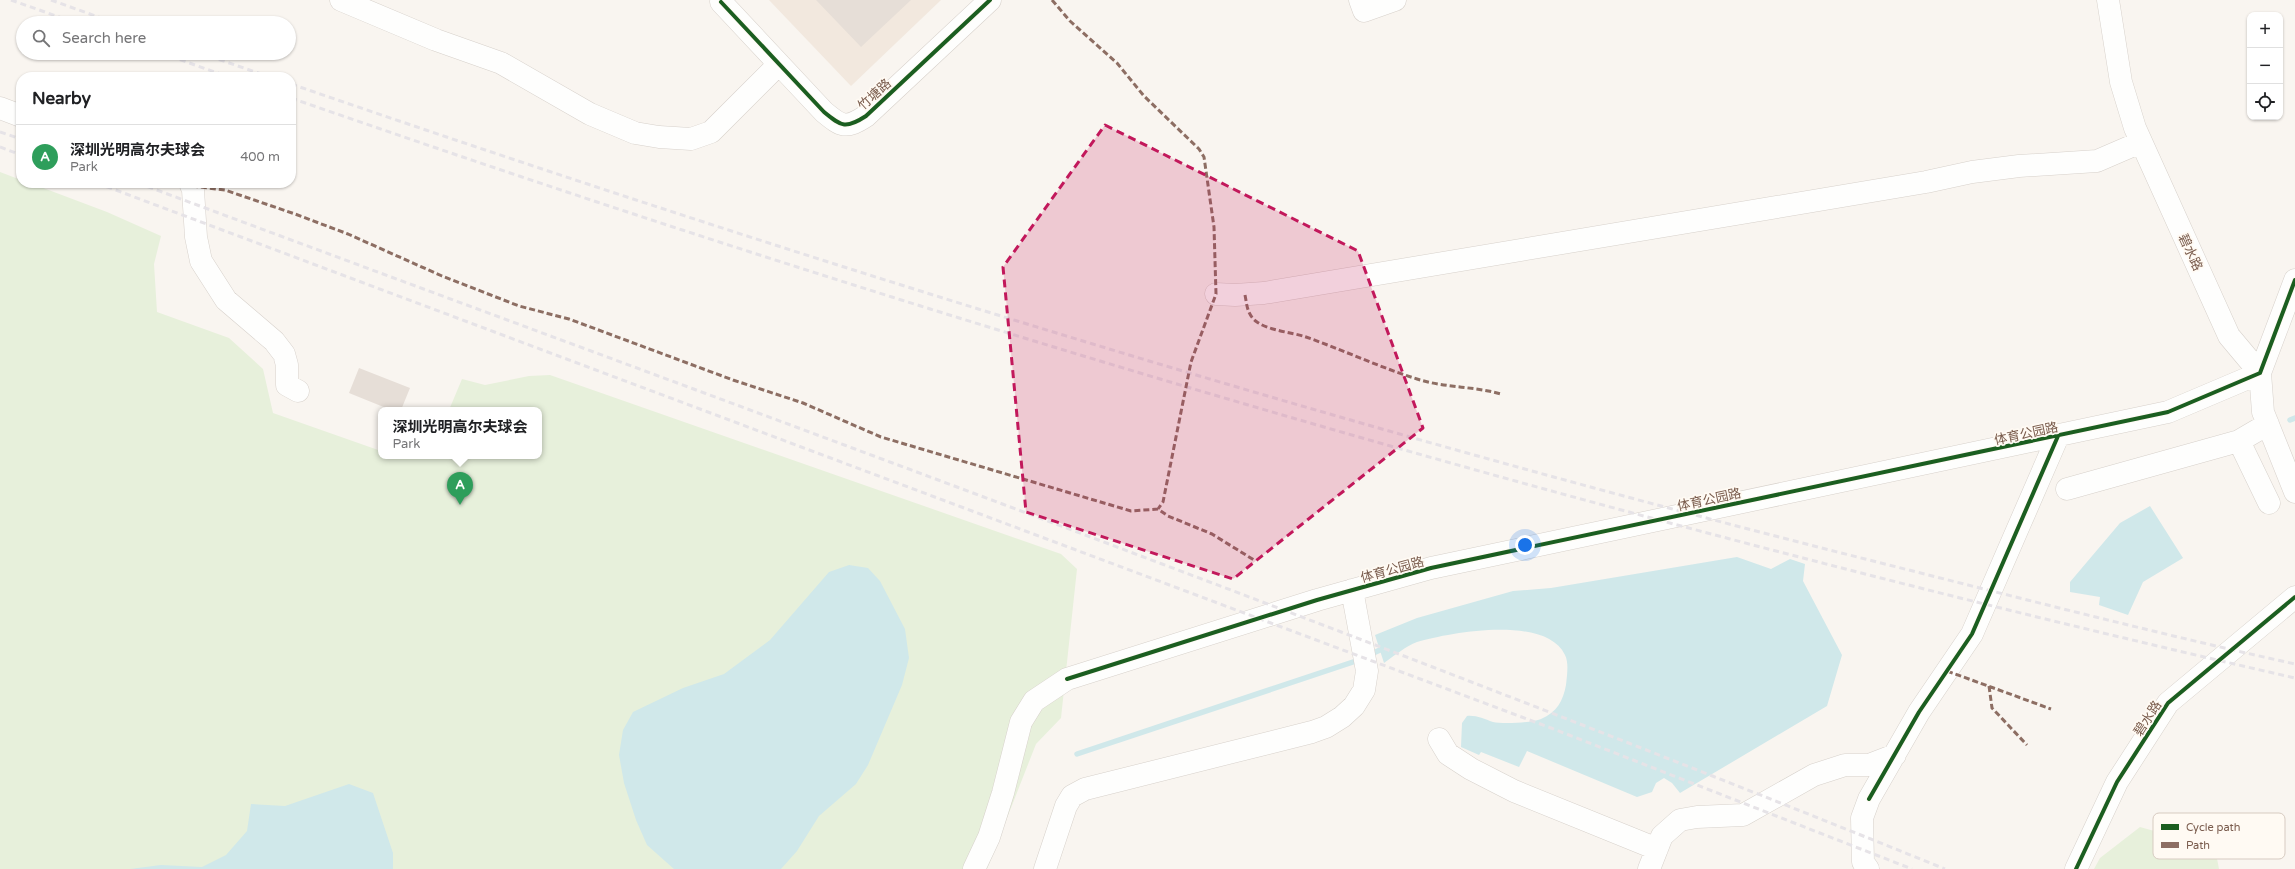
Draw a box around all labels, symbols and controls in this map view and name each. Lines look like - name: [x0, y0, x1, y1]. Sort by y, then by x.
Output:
- map controls: [2247, 12, 2283, 120]
- button: +: [2247, 12, 2283, 48]
- search box: [16, 16, 296, 60]
- icon: search: [30, 27, 52, 49]
- text: Search here: [62, 29, 146, 47]
- button: −: [2247, 48, 2283, 84]
- street label: 竹塘路: [855, 76, 895, 114]
- button: locate: [2247, 84, 2283, 120]
- text: Nearby: [32, 88, 91, 109]
- text: 深圳光明高尔夫球会: [70, 141, 205, 159]
- text: A: [40, 149, 50, 165]
- text: 400 m: [240, 149, 280, 165]
- text: Park: [70, 159, 98, 175]
- street label: 碧水路: [2175, 231, 2206, 273]
- popup: [378, 407, 542, 459]
- text: 深圳光明高尔夫球会: [392, 418, 528, 436]
- street label: 体育公园路: [1993, 419, 2060, 449]
- text: Park: [392, 436, 420, 452]
- pin: A: [447, 472, 473, 505]
- street label: 体育公园路: [1676, 485, 1743, 515]
- your location: [1515, 535, 1535, 555]
- street label: 体育公园路: [1359, 554, 1426, 586]
- street label: 碧水路: [2131, 698, 2165, 739]
- legend: [2153, 813, 2285, 859]
- text: Cycle path: [2186, 821, 2241, 834]
- text: Path: [2186, 839, 2210, 852]

